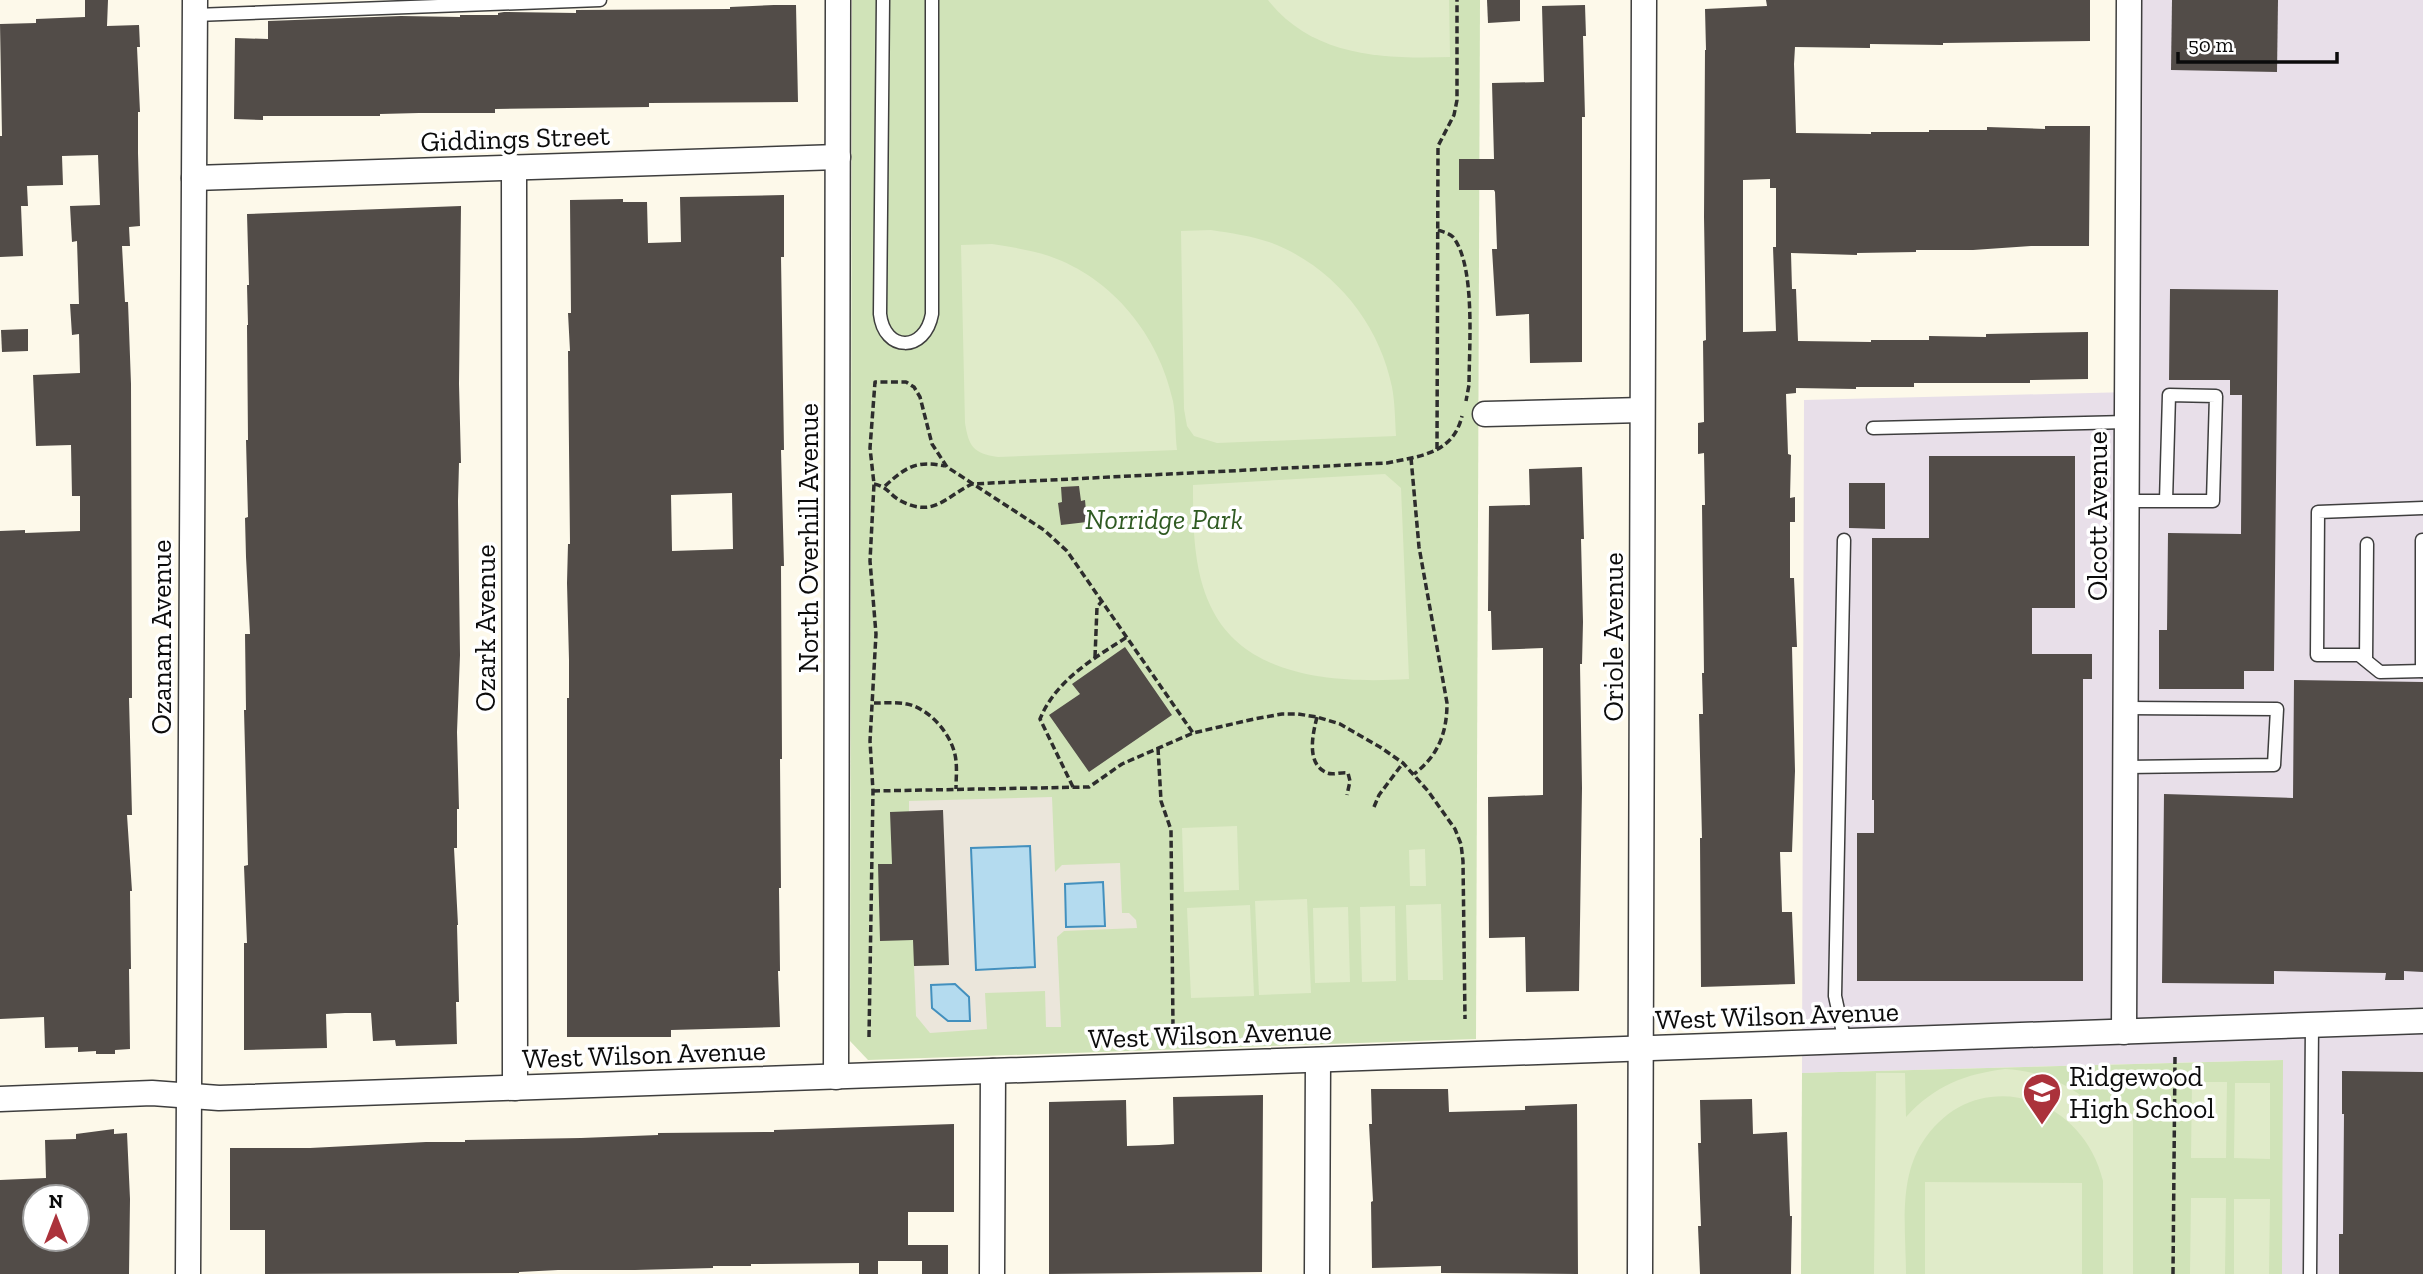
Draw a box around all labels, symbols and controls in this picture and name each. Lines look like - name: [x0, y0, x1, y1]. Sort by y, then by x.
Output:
- scale bar: [2178, 21, 2337, 65]
- text: 50 m: [2188, 32, 2234, 57]
- street label: Giddings Street: [420, 119, 611, 158]
- street label: North Overhill Avenue: [792, 403, 825, 673]
- street label: Olcott Avenue: [2081, 431, 2114, 601]
- park label: Norridge Park: [1085, 503, 1243, 536]
- street label: Ozanam Avenue: [145, 540, 178, 734]
- street label: Ozark Avenue: [469, 544, 502, 712]
- street label: Oriole Avenue: [1597, 552, 1630, 722]
- street label: West Wilson Avenue: [1655, 995, 1900, 1036]
- street label: West Wilson Avenue: [1088, 1014, 1333, 1055]
- street label: West Wilson Avenue: [522, 1034, 767, 1075]
- place label: Ridgewood High School: [2069, 1060, 2215, 1125]
- school or university icon: Ridgewood High School: [2021, 1071, 2063, 1126]
- north arrow: [21, 1183, 91, 1253]
- text: N: [49, 1190, 63, 1213]

